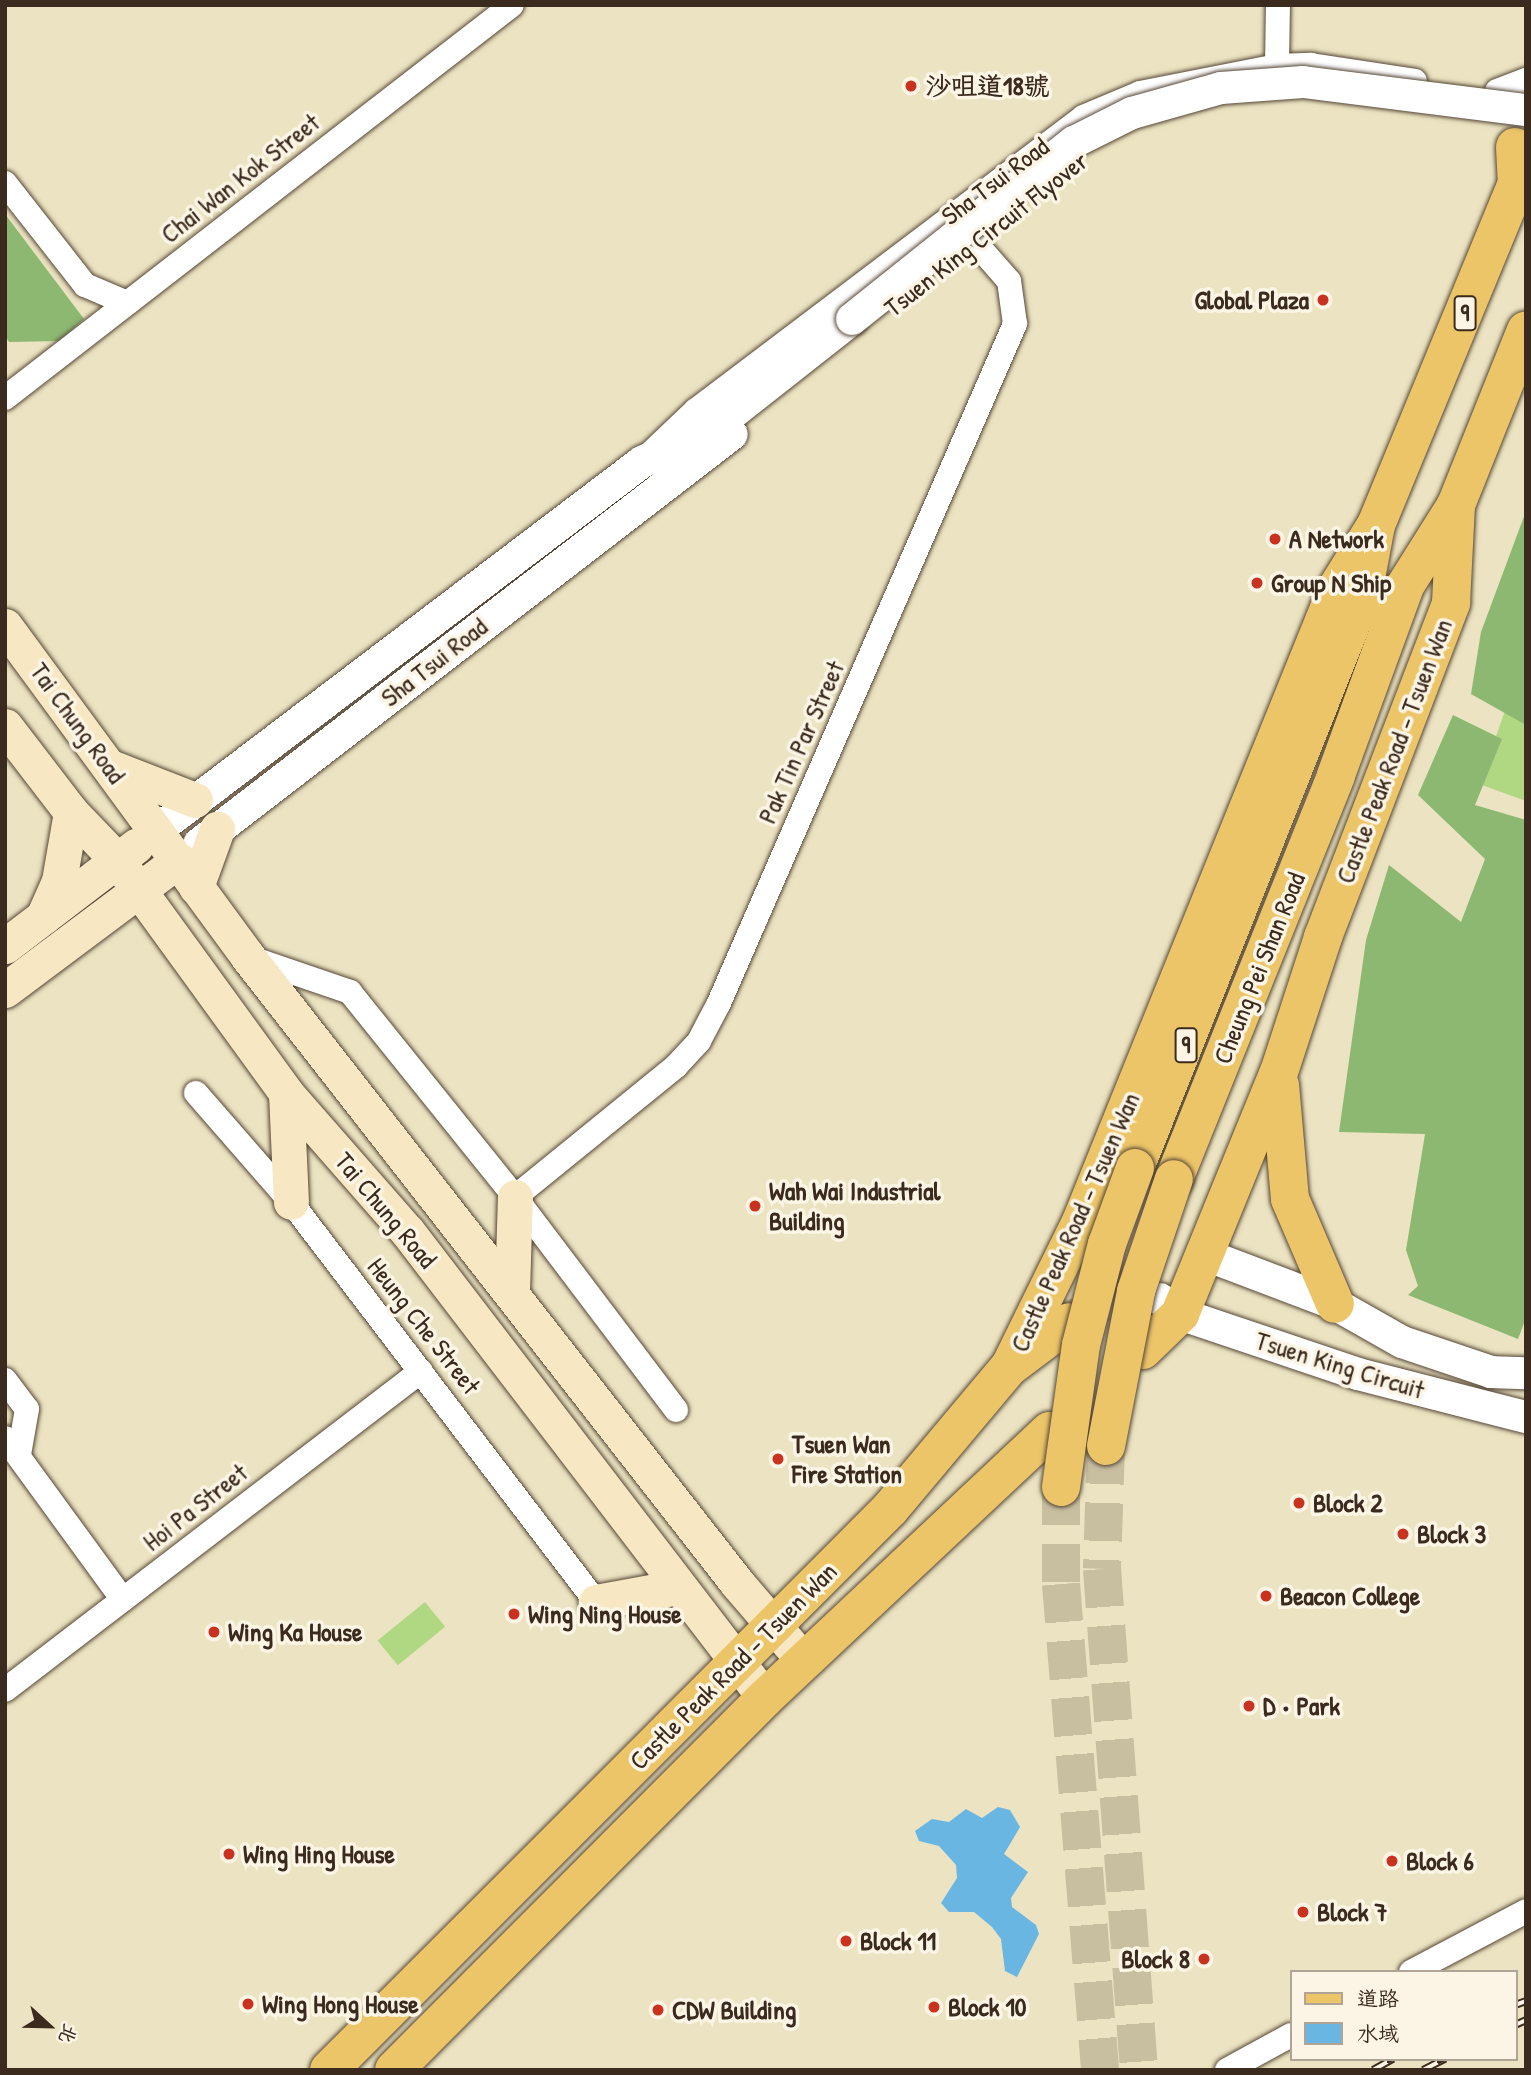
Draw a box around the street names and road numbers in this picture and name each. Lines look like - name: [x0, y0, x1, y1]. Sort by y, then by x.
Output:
- street label: Chai Wan Kok Street: [155, 106, 325, 250]
- street label: Sha Tsui Road: [935, 131, 1055, 231]
- street label: Tsuen King Circuit Flyover: [878, 145, 1094, 323]
- road number: 9: [1453, 292, 1477, 334]
- street label: Sha Tsui Road: [375, 611, 493, 713]
- street label: Castle Peak Road – Tsuen Wan: [1329, 614, 1459, 888]
- street label: Pak Tin Par Street: [751, 656, 851, 828]
- street label: Tai Chung Road: [24, 657, 132, 789]
- street label: Cheung Pei Shan Road: [1206, 868, 1312, 1068]
- road number: 9: [1174, 1024, 1198, 1065]
- street label: Castle Peak Road – Tsuen Wan: [1004, 1088, 1146, 1356]
- street label: Tai Chung Road: [329, 1146, 443, 1274]
- street label: Heung Che Street: [361, 1252, 487, 1400]
- street label: Tsuen King Circuit: [1252, 1325, 1428, 1405]
- street label: Hoi Pa Street: [137, 1457, 253, 1557]
- street label: Castle Peak Road – Tsuen Wan: [623, 1556, 843, 1776]

